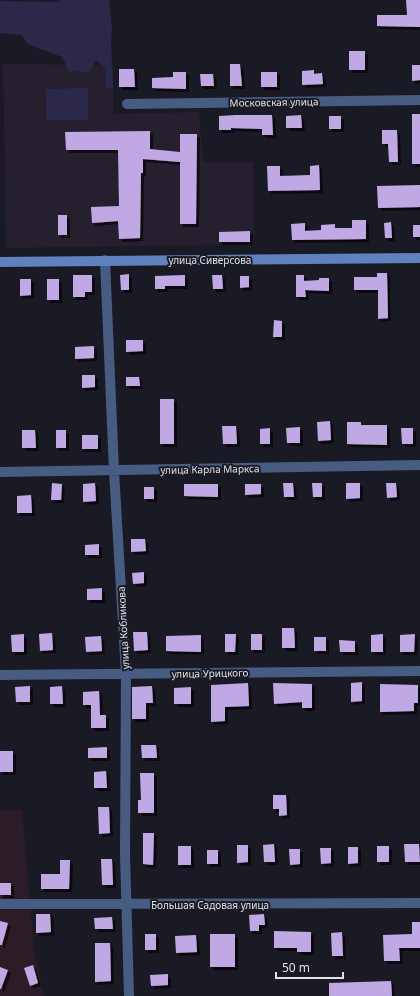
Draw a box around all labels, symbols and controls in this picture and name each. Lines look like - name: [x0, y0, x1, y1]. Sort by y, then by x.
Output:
- street label: Московская улица: [229, 94, 319, 110]
- street label: улица Сиверсова: [169, 253, 251, 267]
- street label: улица Карла Маркса: [160, 461, 260, 477]
- street label: улица Кобликова: [114, 586, 132, 670]
- street label: улица Урицкого: [172, 665, 249, 681]
- street label: Большая Садовая улица: [151, 898, 269, 912]
- scale bar: [276, 954, 343, 980]
- text: 50 m: [282, 959, 310, 976]

